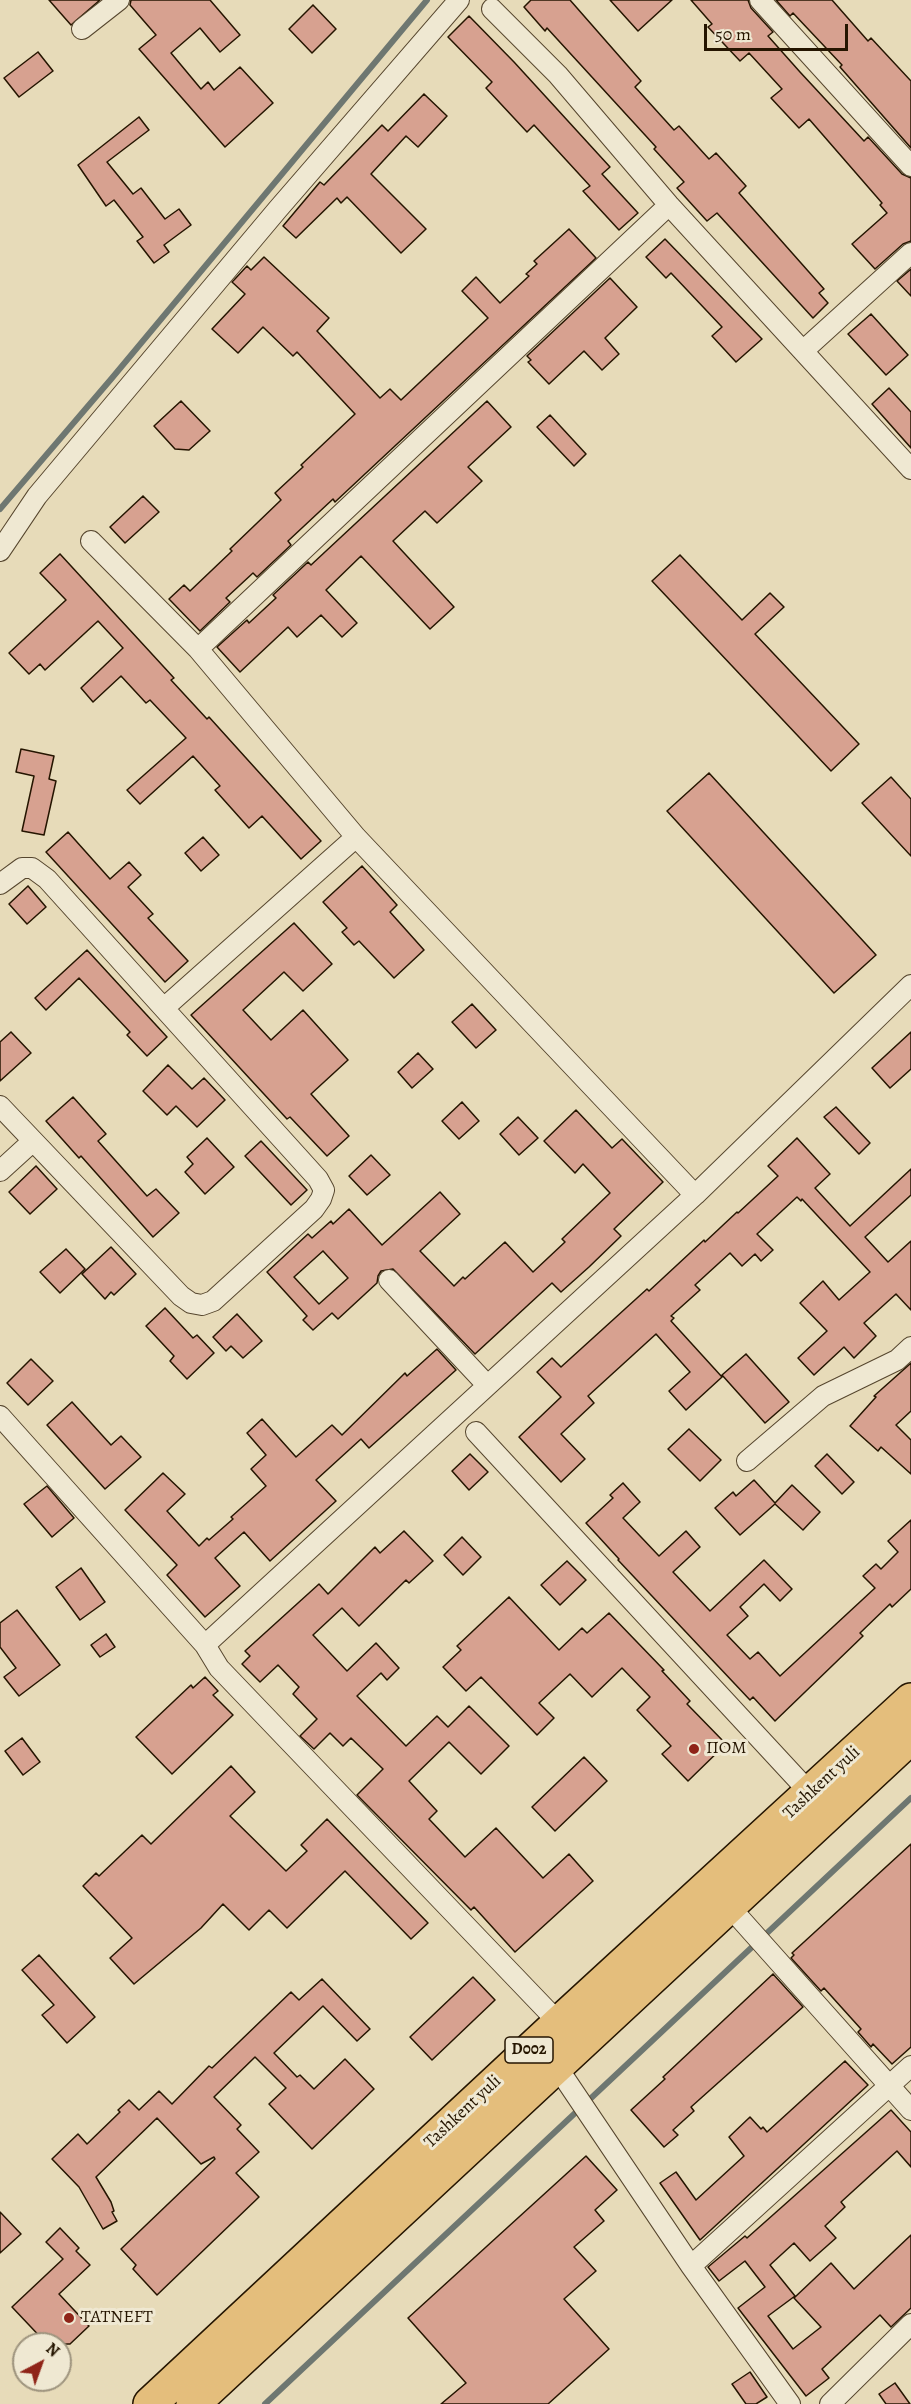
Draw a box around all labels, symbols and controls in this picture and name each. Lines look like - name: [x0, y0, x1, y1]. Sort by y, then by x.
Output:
- scale bar: [707, 12, 851, 50]
- text: 50 m: [715, 22, 751, 46]
- place label: ПОМ: [706, 1738, 746, 1760]
- marker: ПОМ: [687, 1742, 701, 1756]
- street label: Tashkent yuli: [779, 1742, 865, 1824]
- road number: D002: [505, 2037, 553, 2063]
- street label: Tashkent yuli: [420, 2071, 506, 2153]
- place label: TATNEFT: [81, 2307, 153, 2329]
- marker: TATNEFT: [62, 2311, 76, 2325]
- north arrow: [12, 2332, 72, 2392]
- text: N: [41, 2338, 64, 2362]

